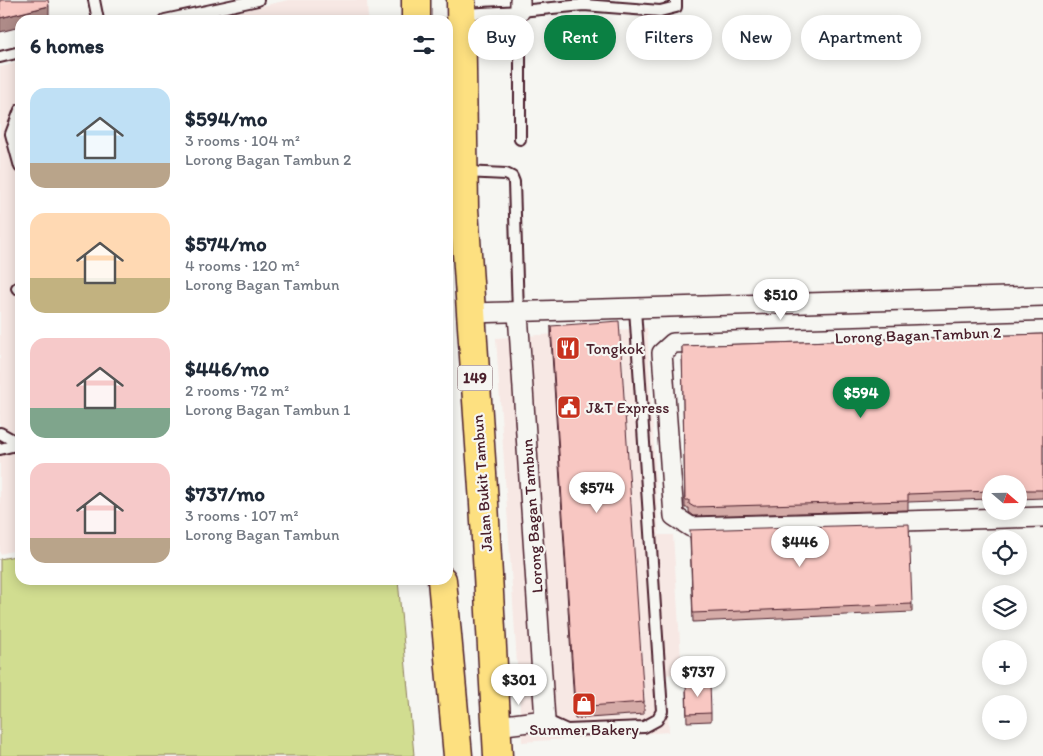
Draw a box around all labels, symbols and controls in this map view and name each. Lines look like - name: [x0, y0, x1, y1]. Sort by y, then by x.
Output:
- chip: Buy: [468, 15, 534, 60]
- chip: Rent: [544, 15, 616, 60]
- chip: Filters: [626, 15, 712, 60]
- chip: New: [722, 15, 791, 60]
- chip: Apartment: [801, 15, 921, 60]
- icon: filters: [410, 31, 438, 59]
- text: 6 homes: [30, 33, 104, 58]
- text: $594/mo: [185, 106, 267, 131]
- icon: home: [70, 108, 130, 168]
- text: 3 rooms · 104 m²: [185, 131, 300, 150]
- text: Lorong Bagan Tambun 2: [185, 150, 351, 169]
- text: $574/mo: [185, 231, 267, 256]
- icon: home: [70, 233, 130, 293]
- text: 4 rooms · 120 m²: [185, 256, 300, 275]
- text: Lorong Bagan Tambun: [185, 275, 339, 294]
- pin: $510: [751, 278, 811, 321]
- text: $510: [764, 285, 798, 304]
- street label: Lorong Bagan Tambun 2: [834, 323, 1002, 347]
- restaurant icon: Tongkok: [555, 335, 581, 361]
- place label: Tongkok: [586, 339, 644, 358]
- text: $446/mo: [185, 356, 269, 381]
- icon: home: [70, 358, 130, 418]
- road number: 149: [458, 366, 492, 390]
- pin: $594: [831, 376, 891, 419]
- text: 2 rooms · 72 m²: [185, 381, 289, 400]
- text: $594: [844, 383, 878, 402]
- public building icon: J&T Express: [556, 394, 582, 420]
- place label: J&T Express: [586, 398, 669, 417]
- text: Lorong Bagan Tambun 1: [185, 400, 351, 419]
- street label: Jalan Bukit Tambun: [468, 414, 496, 552]
- street label: Lorong Bagan Tambun: [517, 438, 547, 594]
- pin: $574: [567, 472, 627, 514]
- north arrow: [982, 475, 1028, 520]
- map controls: [982, 475, 1027, 740]
- text: $574: [580, 478, 614, 497]
- text: $737/mo: [185, 481, 265, 506]
- icon: home: [70, 483, 130, 543]
- text: 3 rooms · 107 m²: [185, 506, 298, 525]
- text: Lorong Bagan Tambun: [185, 525, 339, 544]
- pin: $446: [770, 526, 830, 568]
- button: locate: [982, 530, 1027, 575]
- text: $446: [782, 532, 818, 551]
- button: layers: [982, 585, 1027, 630]
- button: +: [982, 640, 1027, 685]
- pin: $737: [668, 656, 728, 698]
- text: $737: [682, 662, 714, 681]
- pin: $301: [489, 664, 549, 706]
- text: $301: [502, 670, 536, 689]
- shop icon: Summer Bakery: [571, 691, 597, 717]
- button: −: [982, 695, 1027, 740]
- place label: Summer Bakery: [529, 720, 639, 739]

